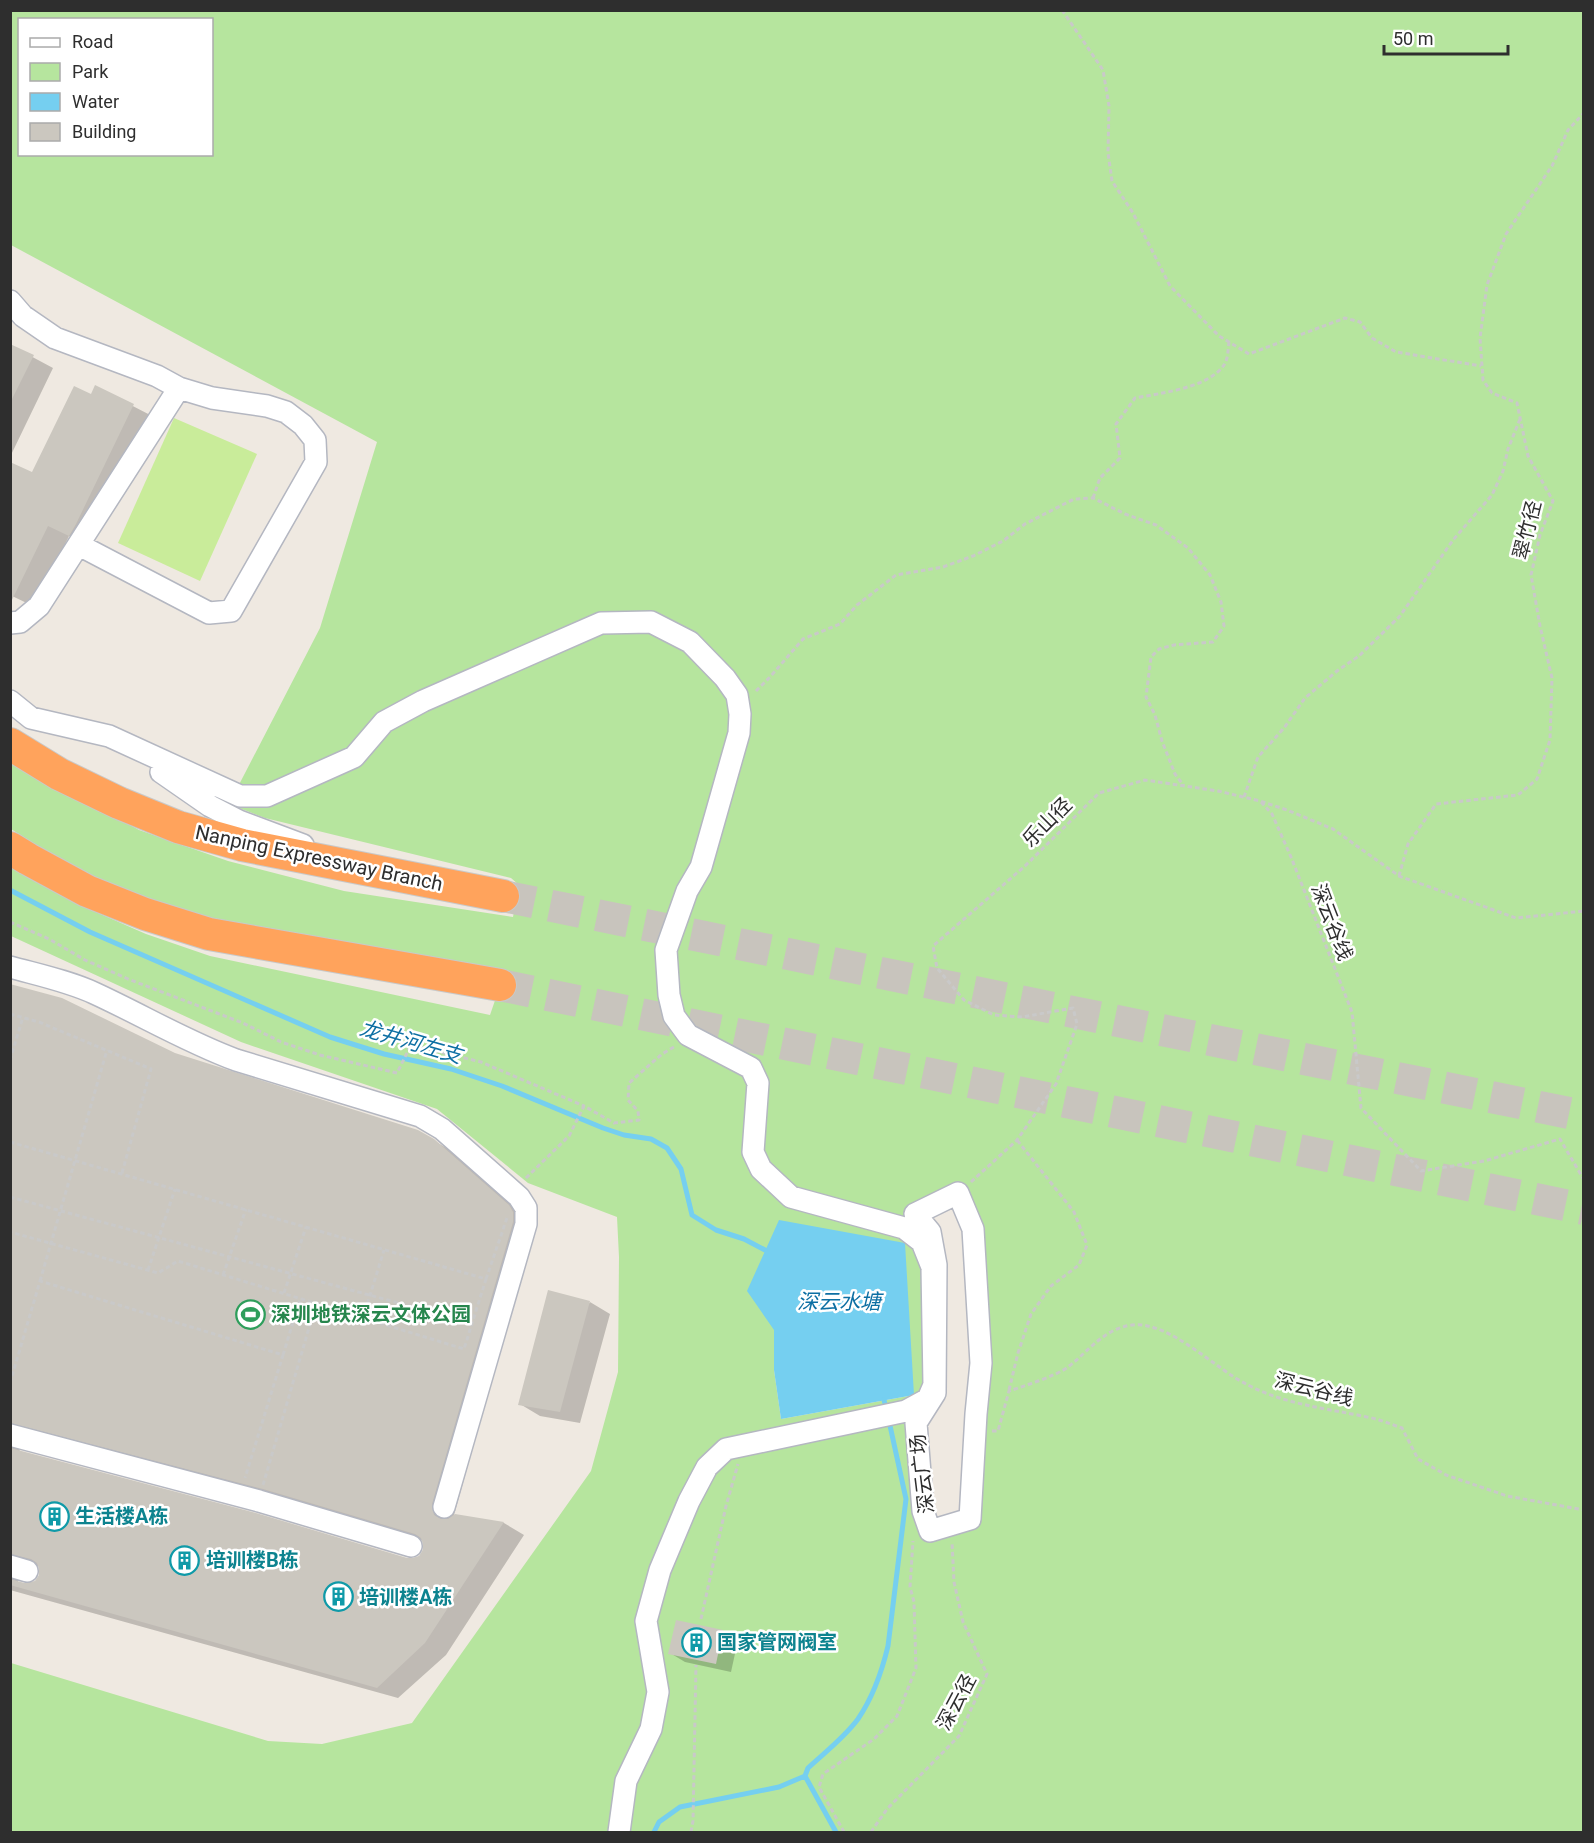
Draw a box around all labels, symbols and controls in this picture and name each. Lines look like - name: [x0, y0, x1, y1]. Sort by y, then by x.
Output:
- legend: [18, 18, 213, 156]
- scale bar: [1384, 18, 1508, 56]
- text: 50 m: [1393, 28, 1433, 49]
- text: Road: [72, 31, 113, 52]
- text: Park: [72, 61, 109, 82]
- text: Water: [72, 91, 119, 112]
- text: Building: [72, 121, 136, 142]
- street label: 翠竹径: [1508, 498, 1546, 562]
- street label: 乐山径: [1017, 792, 1077, 852]
- street label: Nanping Expressway Branch: [193, 820, 445, 896]
- street label: 深云谷线: [1306, 880, 1358, 964]
- water label: 龙井河左支: [357, 1016, 467, 1069]
- water label: 深云水塘: [797, 1290, 884, 1314]
- sports icon: 深圳地铁深云文体公园: [234, 1298, 266, 1330]
- place label: 深圳地铁深云文体公园: [271, 1302, 471, 1326]
- street label: 深云谷线: [1272, 1368, 1356, 1410]
- street label: 深云广场: [905, 1433, 939, 1515]
- building icon: 生活楼A栋: [38, 1500, 70, 1532]
- place label: 生活楼A栋: [75, 1504, 168, 1528]
- building icon: 培训楼B栋: [169, 1544, 201, 1576]
- place label: 培训楼B栋: [206, 1548, 299, 1572]
- building icon: 培训楼A栋: [322, 1581, 354, 1613]
- place label: 培训楼A栋: [359, 1585, 452, 1609]
- building icon: 国家管网阀室: [680, 1626, 712, 1658]
- place label: 国家管网阀室: [717, 1630, 837, 1654]
- street label: 深云径: [931, 1670, 981, 1734]

